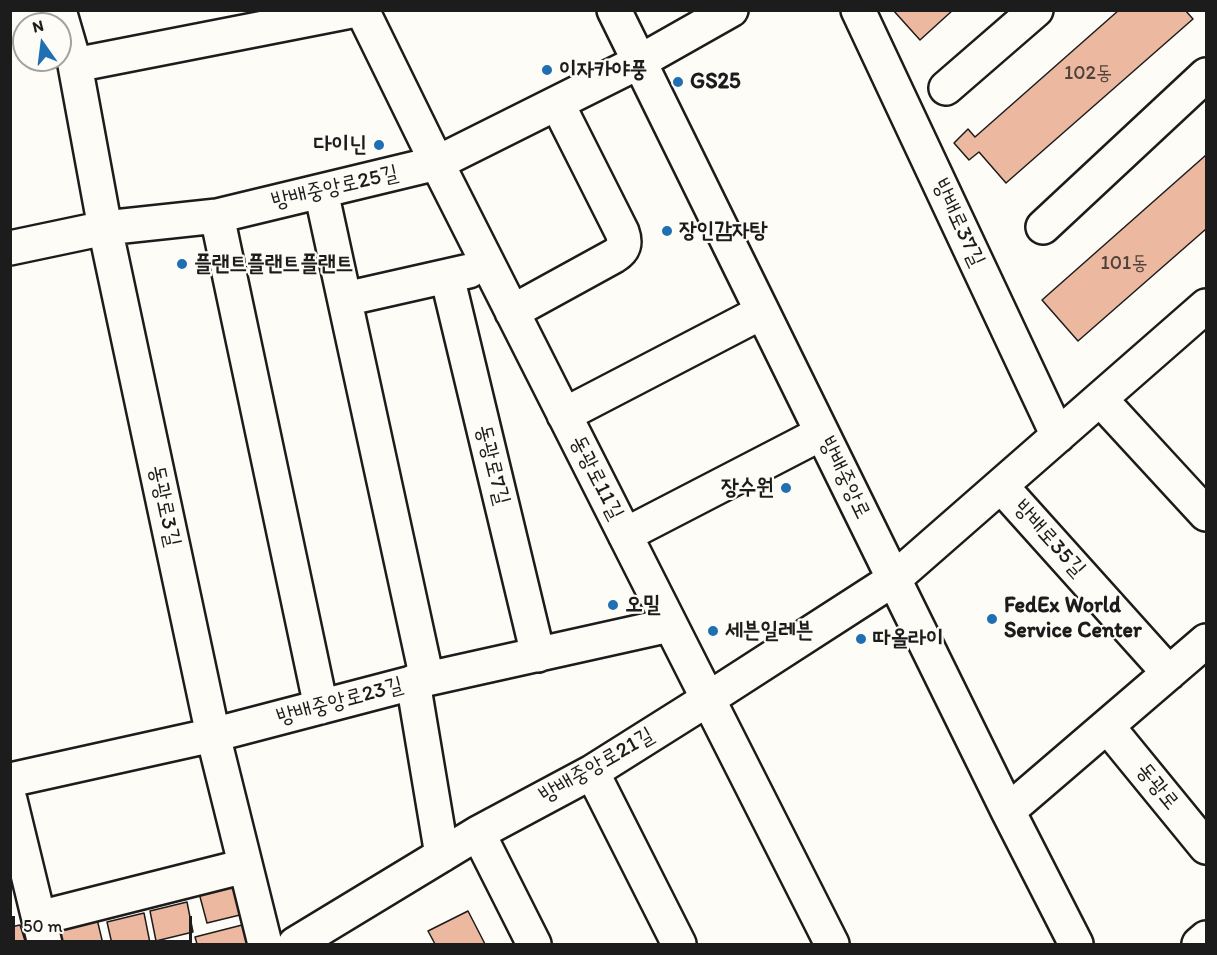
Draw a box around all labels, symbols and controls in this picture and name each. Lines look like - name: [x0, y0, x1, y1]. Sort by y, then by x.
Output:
- north arrow: [12, 12, 72, 72]
- text: N: [30, 15, 46, 37]
- place label: 이자카야풍: [559, 57, 648, 83]
- house number: 102동: [1064, 62, 1112, 86]
- marker: 이자카야풍: [540, 63, 554, 77]
- place label: GS25: [690, 69, 741, 95]
- marker: GS25: [671, 75, 685, 89]
- place label: 다이닌: [314, 132, 367, 158]
- marker: 다이닌: [372, 138, 386, 152]
- street label: 방배중앙로25길: [269, 161, 401, 215]
- street label: 방배로37길: [926, 175, 990, 271]
- place label: 장인감자탕: [679, 218, 768, 244]
- marker: 장인감자탕: [660, 224, 674, 238]
- place label: 플랜트플랜트플랜트: [194, 251, 353, 277]
- house number: 101동: [1101, 252, 1147, 276]
- marker: 플랜트플랜트플랜트: [175, 257, 189, 271]
- street label: 동광로7길: [469, 422, 515, 508]
- street label: 동광로11길: [564, 431, 628, 525]
- street label: 방배중앙로: [813, 432, 875, 524]
- street label: 동광로3길: [142, 463, 186, 549]
- place label: 장수원: [721, 475, 774, 501]
- marker: 장수원: [779, 481, 793, 495]
- street label: 방배로35길: [1008, 495, 1090, 583]
- place label: 오밀: [625, 592, 660, 618]
- place label: FedEx World Service Center: [1004, 593, 1142, 644]
- marker: 오밀: [606, 598, 620, 612]
- marker: FedEx World Service Center: [985, 612, 999, 626]
- place label: 세븐일레븐: [725, 618, 814, 644]
- marker: 세븐일레븐: [706, 624, 720, 638]
- place label: 따올라이: [873, 626, 944, 652]
- marker: 따올라이: [854, 632, 868, 646]
- street label: 방배중앙로23길: [274, 672, 406, 732]
- street label: 방배중앙로21길: [535, 723, 659, 809]
- street label: 동광로: [1130, 758, 1184, 816]
- scale bar: [15, 904, 195, 942]
- text: 50 m: [23, 915, 63, 937]

